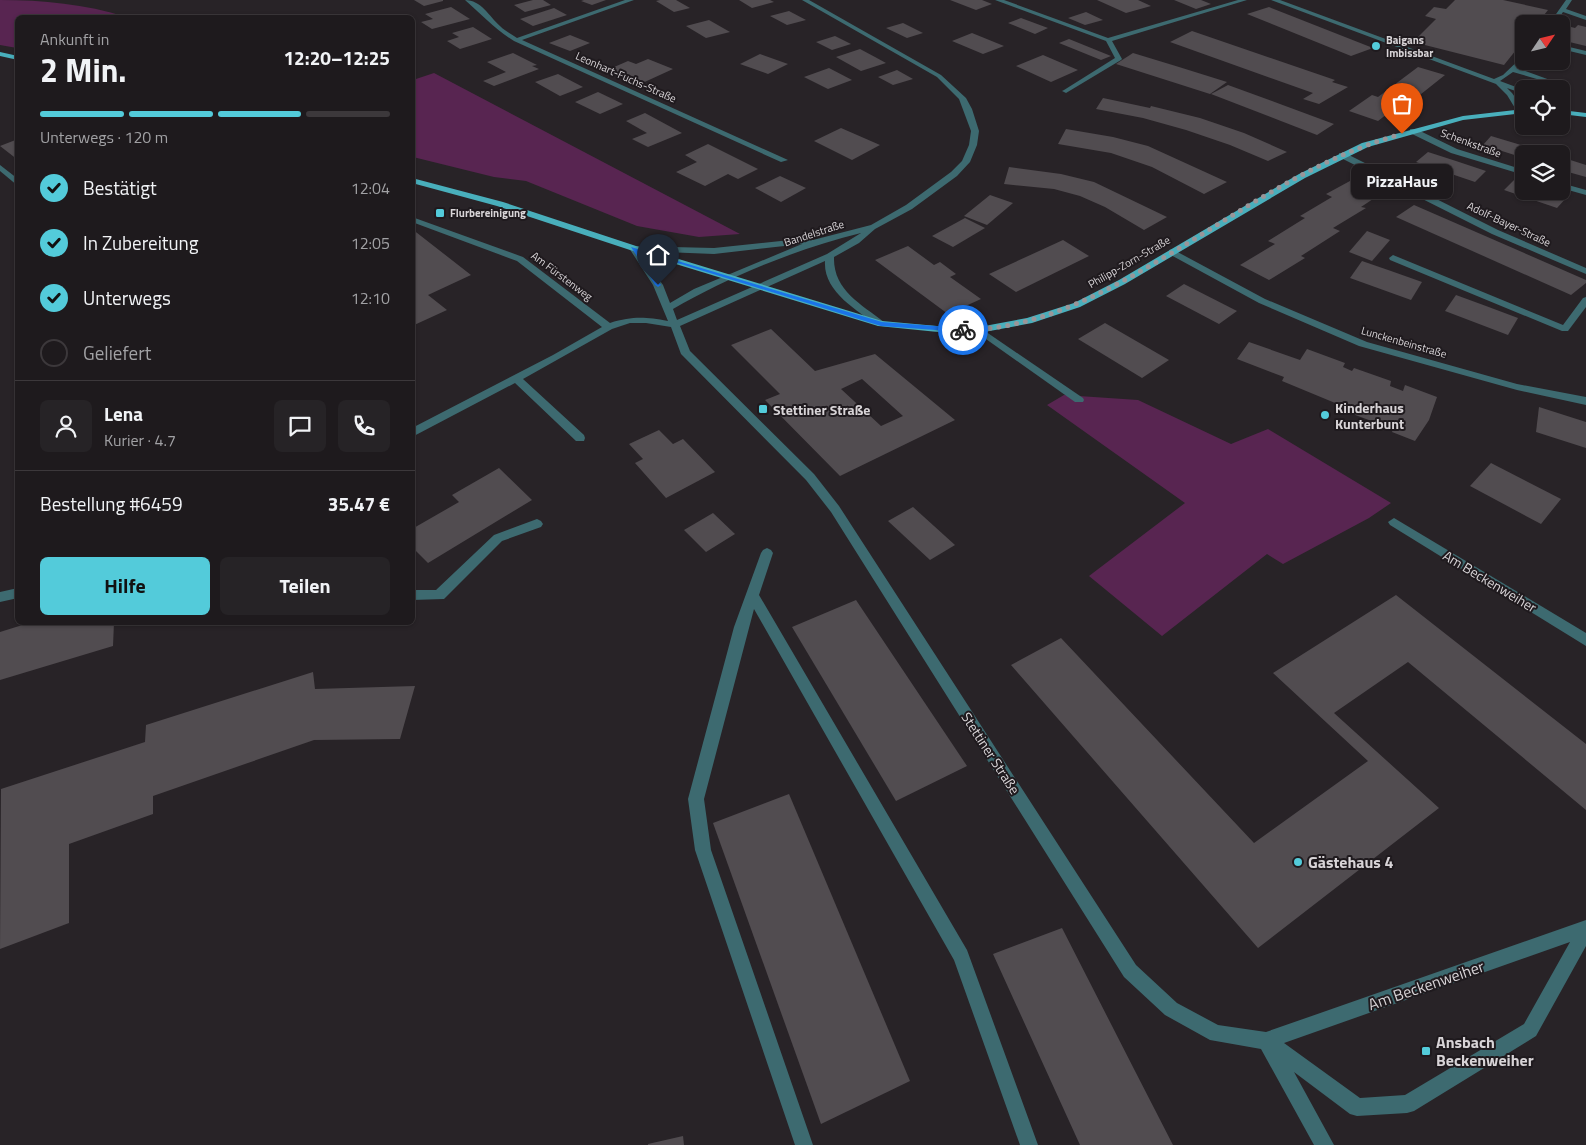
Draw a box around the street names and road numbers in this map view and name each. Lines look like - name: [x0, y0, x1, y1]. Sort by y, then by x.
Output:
- street label: Leonhart-Fuchs-Straße: [573, 48, 679, 107]
- street label: Schenkstraße: [1438, 125, 1504, 162]
- street label: Adolf-Bayer-Straße: [1465, 198, 1554, 251]
- street label: Bandelstraße: [782, 216, 847, 250]
- street label: Philipp-Zorn-Straße: [1085, 232, 1173, 292]
- street label: Am Fürstenweg: [528, 248, 596, 305]
- street label: Lunckenbeinstraße: [1359, 322, 1449, 362]
- street label: Am Beckenweiher: [1439, 545, 1541, 617]
- street label: Stettiner Straße: [957, 708, 1025, 798]
- street label: Am Beckenweiher: [1365, 954, 1488, 1016]

